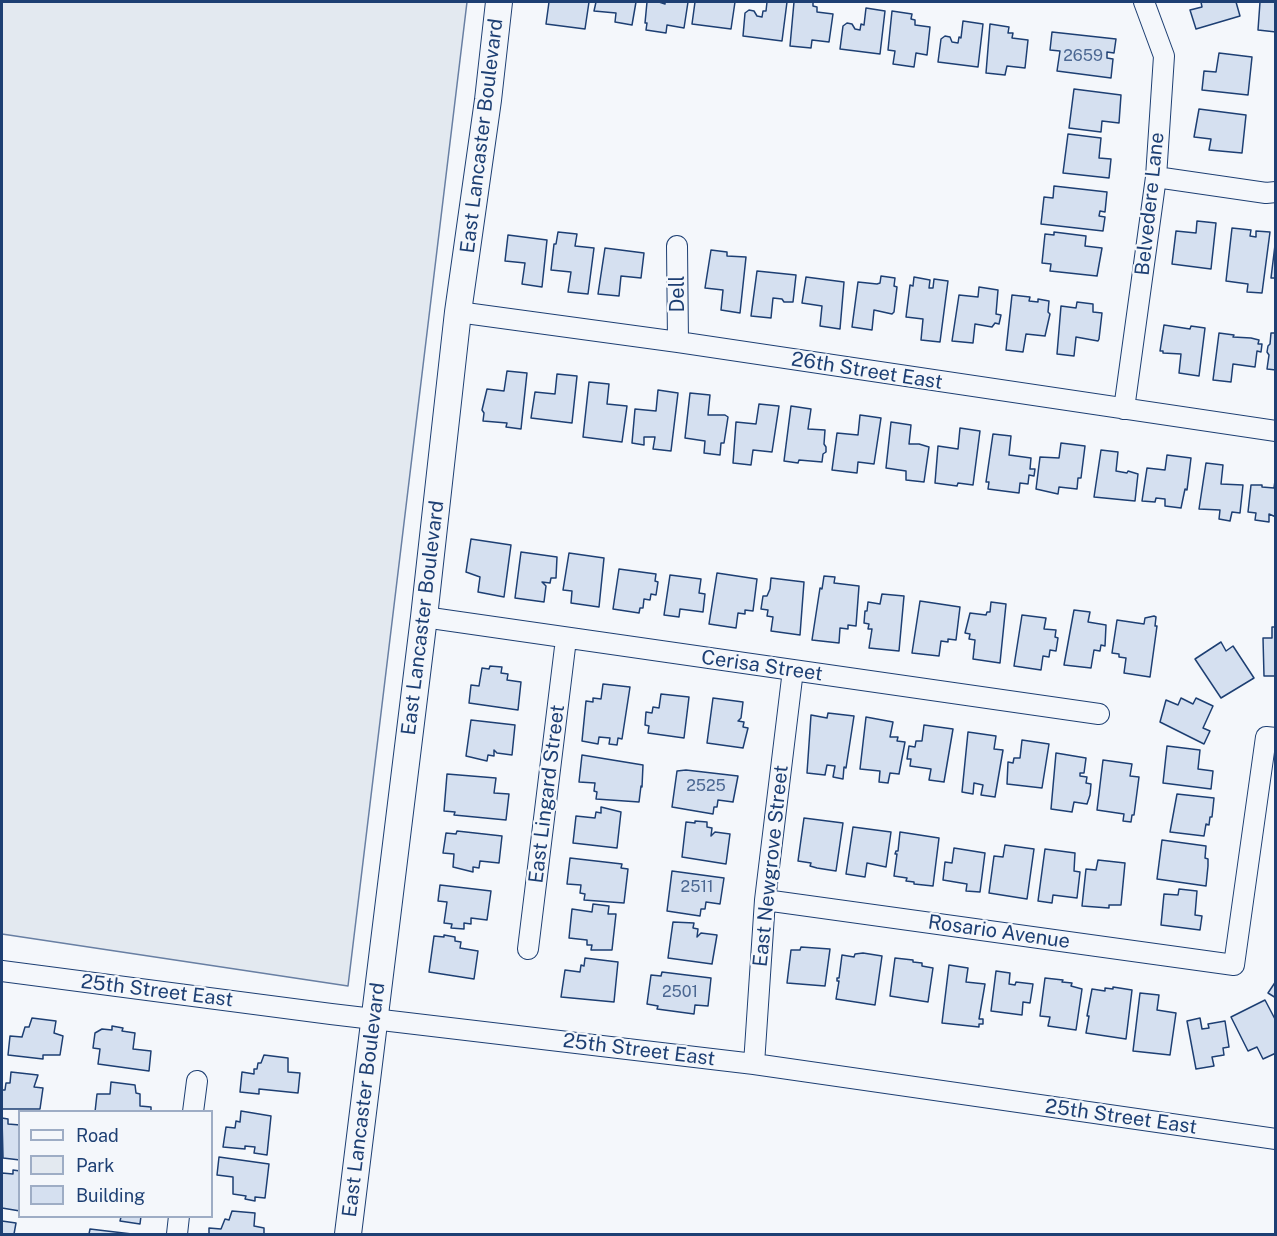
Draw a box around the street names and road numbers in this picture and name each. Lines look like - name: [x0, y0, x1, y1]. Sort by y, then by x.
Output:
- street label: East Lancaster Boulevard: [456, 17, 508, 255]
- street label: Belvedere Lane: [1131, 131, 1169, 277]
- street label: Dell: [666, 275, 690, 313]
- street label: 26th Street East: [790, 347, 944, 395]
- street label: East Lancaster Boulevard: [397, 499, 449, 737]
- street label: Cerisa Street: [700, 646, 824, 686]
- street label: East Lingard Street: [524, 703, 570, 885]
- street label: East Newgrove Street: [748, 764, 794, 968]
- street label: Rosario Avenue: [926, 910, 1072, 954]
- street label: 25th Street East: [80, 970, 234, 1012]
- street label: East Lancaster Boulevard: [338, 981, 390, 1219]
- street label: 25th Street East: [562, 1029, 716, 1071]
- street label: 25th Street East: [1044, 1094, 1198, 1140]

